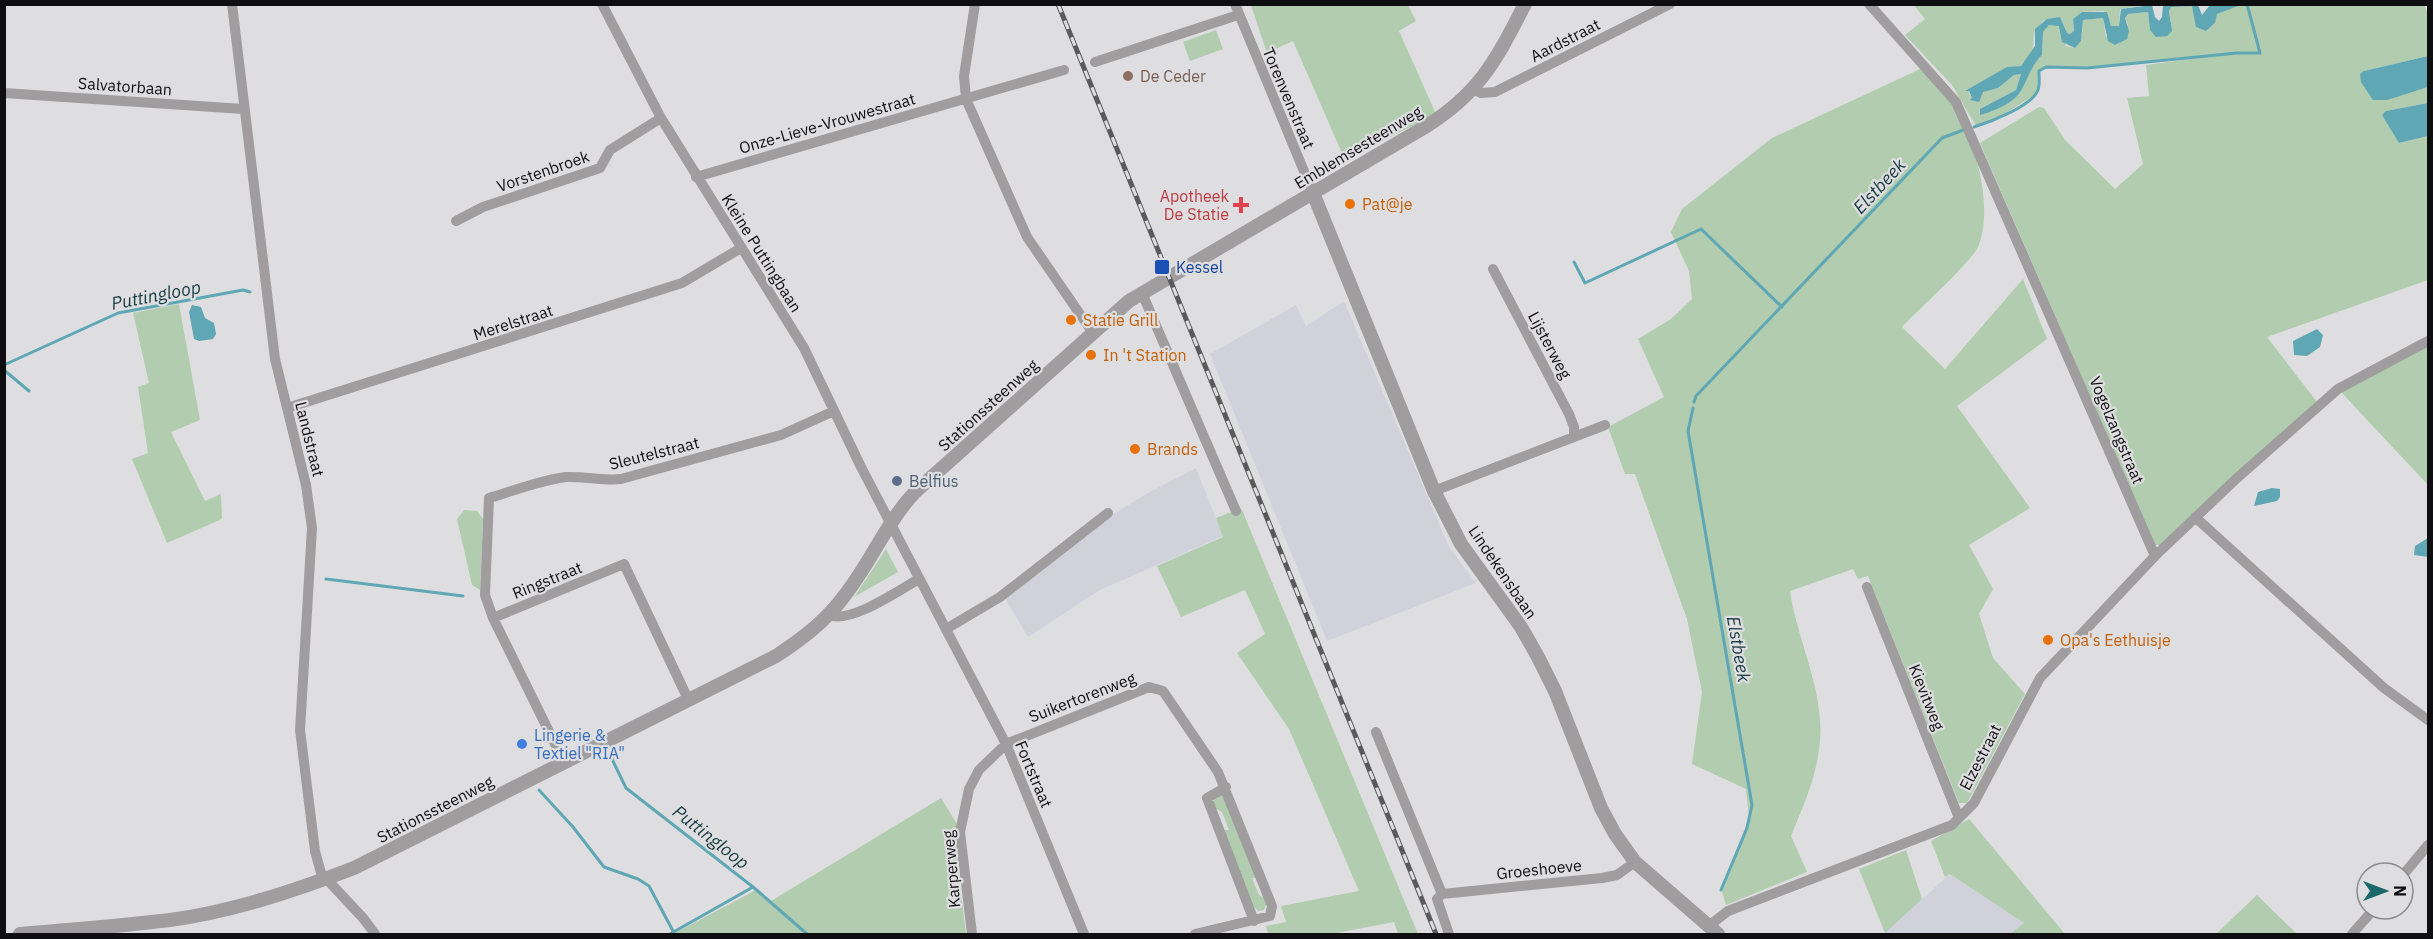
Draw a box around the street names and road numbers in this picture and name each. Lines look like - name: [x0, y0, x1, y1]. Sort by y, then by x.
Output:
- street label: Aardstraat: [1527, 14, 1603, 66]
- street label: Torenvenstraat: [1259, 44, 1319, 152]
- street label: Salvatorbaan: [77, 73, 173, 99]
- street label: Onze-Lieve-Vrouwestraat: [737, 88, 917, 158]
- street label: Emblemsesteenweg: [1290, 101, 1426, 193]
- street label: Vorstenbroek: [494, 146, 592, 196]
- street label: Kleine Puttingbaan: [718, 190, 806, 316]
- street label: Merelstraat: [471, 300, 555, 344]
- street label: Lijsterweg: [1524, 308, 1576, 383]
- street label: Stationssteenweg: [934, 354, 1043, 455]
- street label: Vogelzangstraat: [2085, 373, 2149, 487]
- street label: Landstraat: [291, 399, 329, 479]
- street label: Sleutelstraat: [607, 432, 701, 474]
- street label: Lindekensbaan: [1464, 521, 1542, 623]
- street label: Ringstraat: [509, 557, 585, 603]
- street label: Kievitweg: [1905, 661, 1950, 734]
- street label: Suikertorenweg: [1026, 667, 1139, 727]
- street label: Elzestraat: [1955, 721, 2005, 793]
- street label: Fortstraat: [1011, 737, 1057, 811]
- street label: Stationssteenweg: [373, 771, 497, 847]
- street label: Karperweg: [938, 829, 964, 909]
- street label: Groeshoeve: [1495, 855, 1583, 883]

